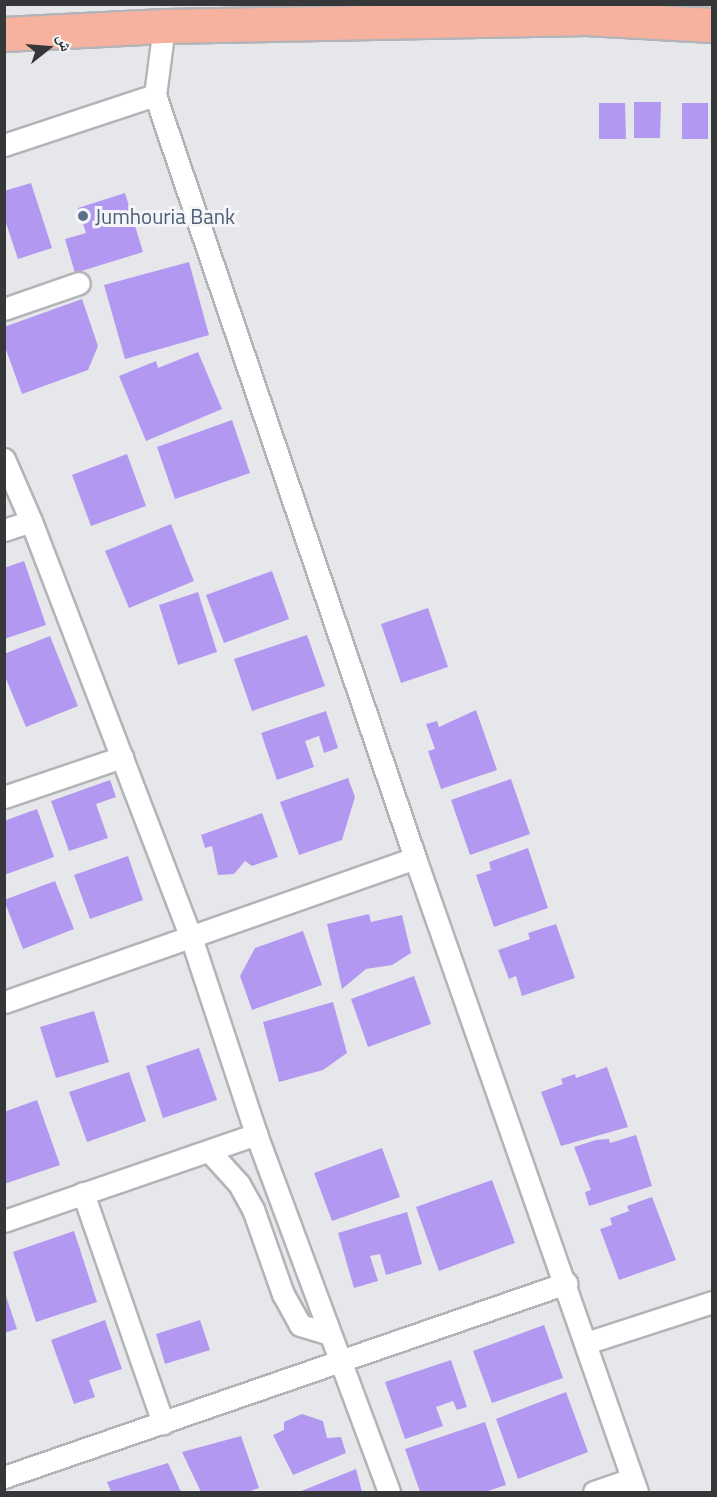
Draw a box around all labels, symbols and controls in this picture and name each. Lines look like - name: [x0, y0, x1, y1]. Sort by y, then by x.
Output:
- north arrow: [18, 18, 78, 78]
- text: ش: [51, 31, 79, 54]
- place label: Jumhouria Bank: [95, 203, 235, 229]
- marker: Jumhouria Bank: [76, 209, 90, 223]

